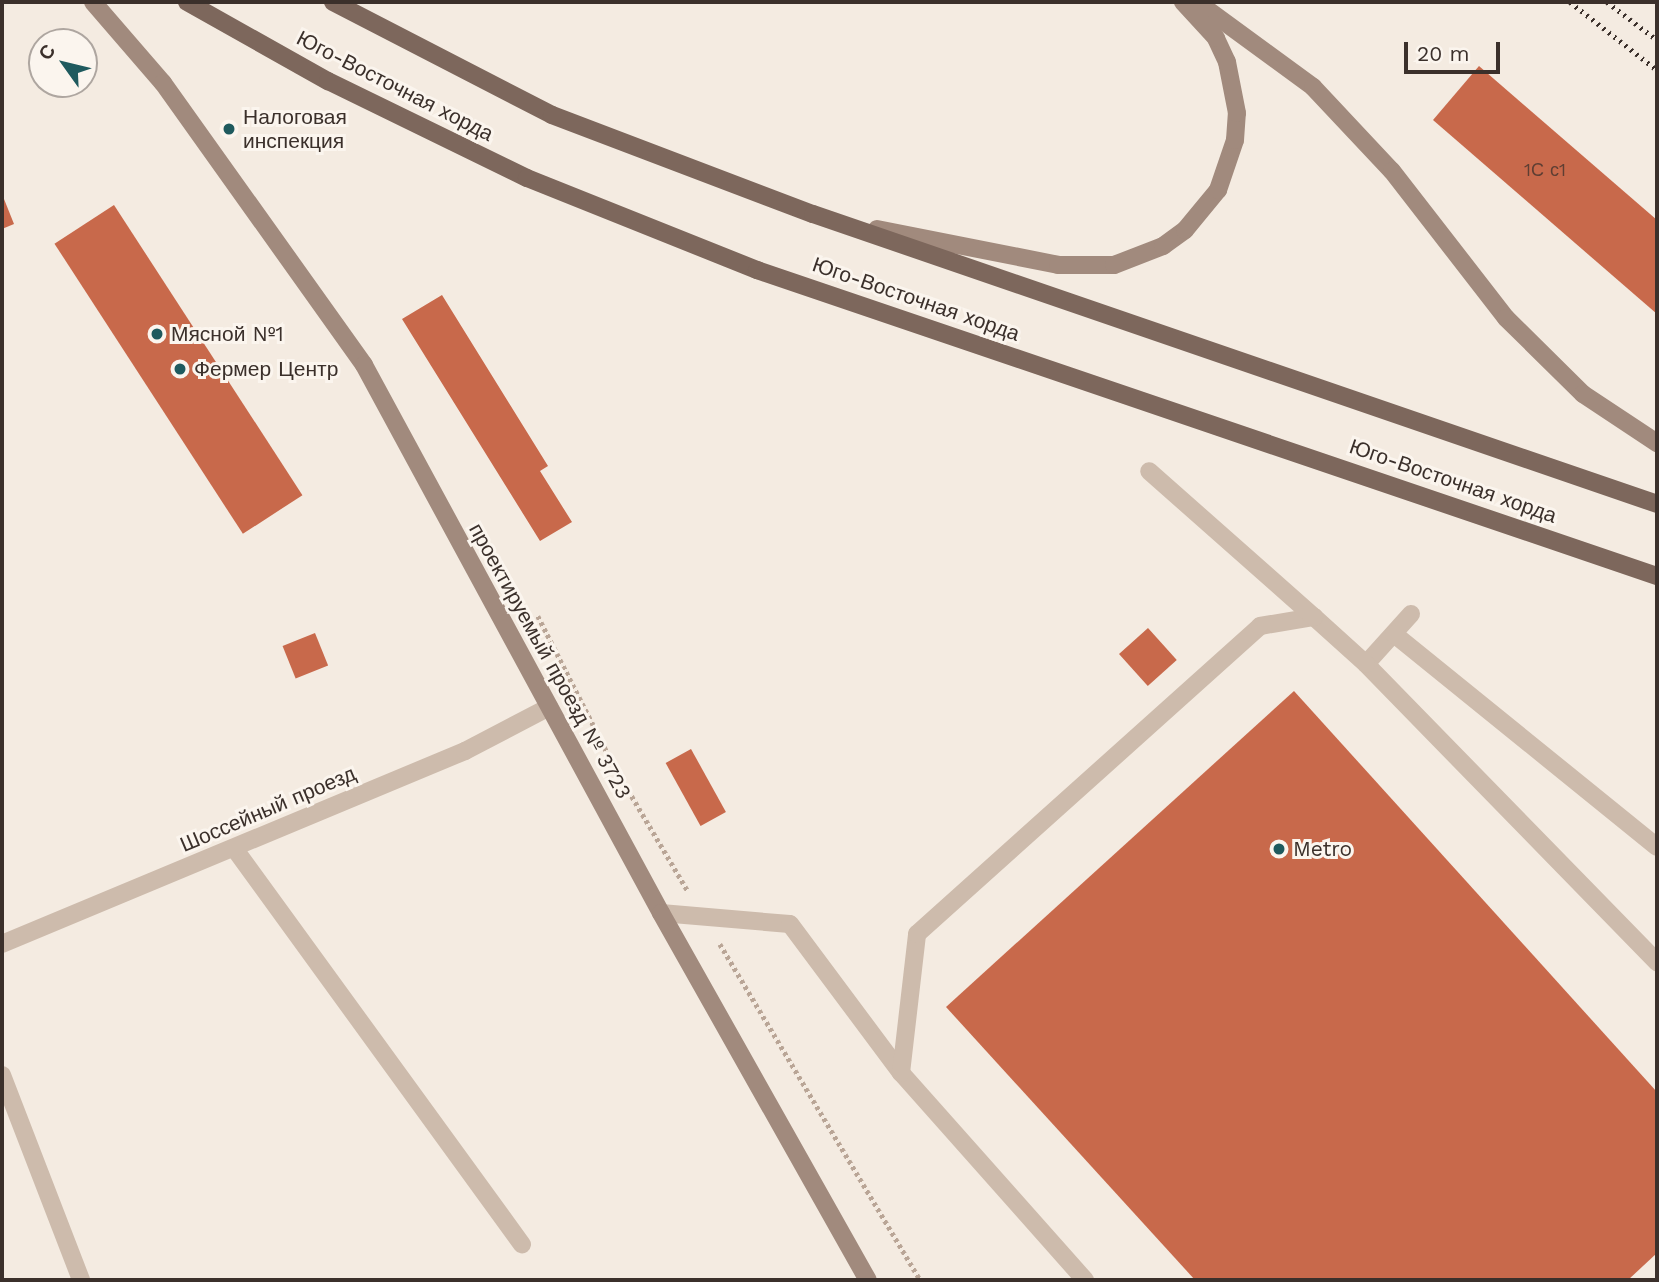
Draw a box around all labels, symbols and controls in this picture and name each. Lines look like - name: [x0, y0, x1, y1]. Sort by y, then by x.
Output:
- street label: Юго-Восточная хорда: [292, 25, 498, 147]
- north arrow: [28, 28, 98, 98]
- scale bar: [1407, 28, 1503, 72]
- text: С: [33, 40, 60, 64]
- text: 20 m: [1417, 41, 1469, 66]
- place label: Налоговая инспекция: [243, 104, 347, 154]
- marker: Налоговая инспекция: [221, 121, 237, 137]
- house number: 1С с1: [1524, 159, 1566, 181]
- street label: Юго-Восточная хорда: [809, 252, 1023, 346]
- place label: Мясной №1: [171, 321, 284, 347]
- marker: Мясной №1: [149, 326, 165, 342]
- place label: Фермер Центр: [194, 356, 338, 382]
- marker: Фермер Центр: [172, 361, 188, 377]
- street label: Юго-Восточная хорда: [1346, 434, 1560, 528]
- street label: проектируемый проезд № 3723: [464, 519, 636, 803]
- street label: Шоссейный проезд: [176, 761, 360, 857]
- place label: Metro: [1293, 836, 1352, 862]
- marker: Metro: [1271, 841, 1287, 857]

